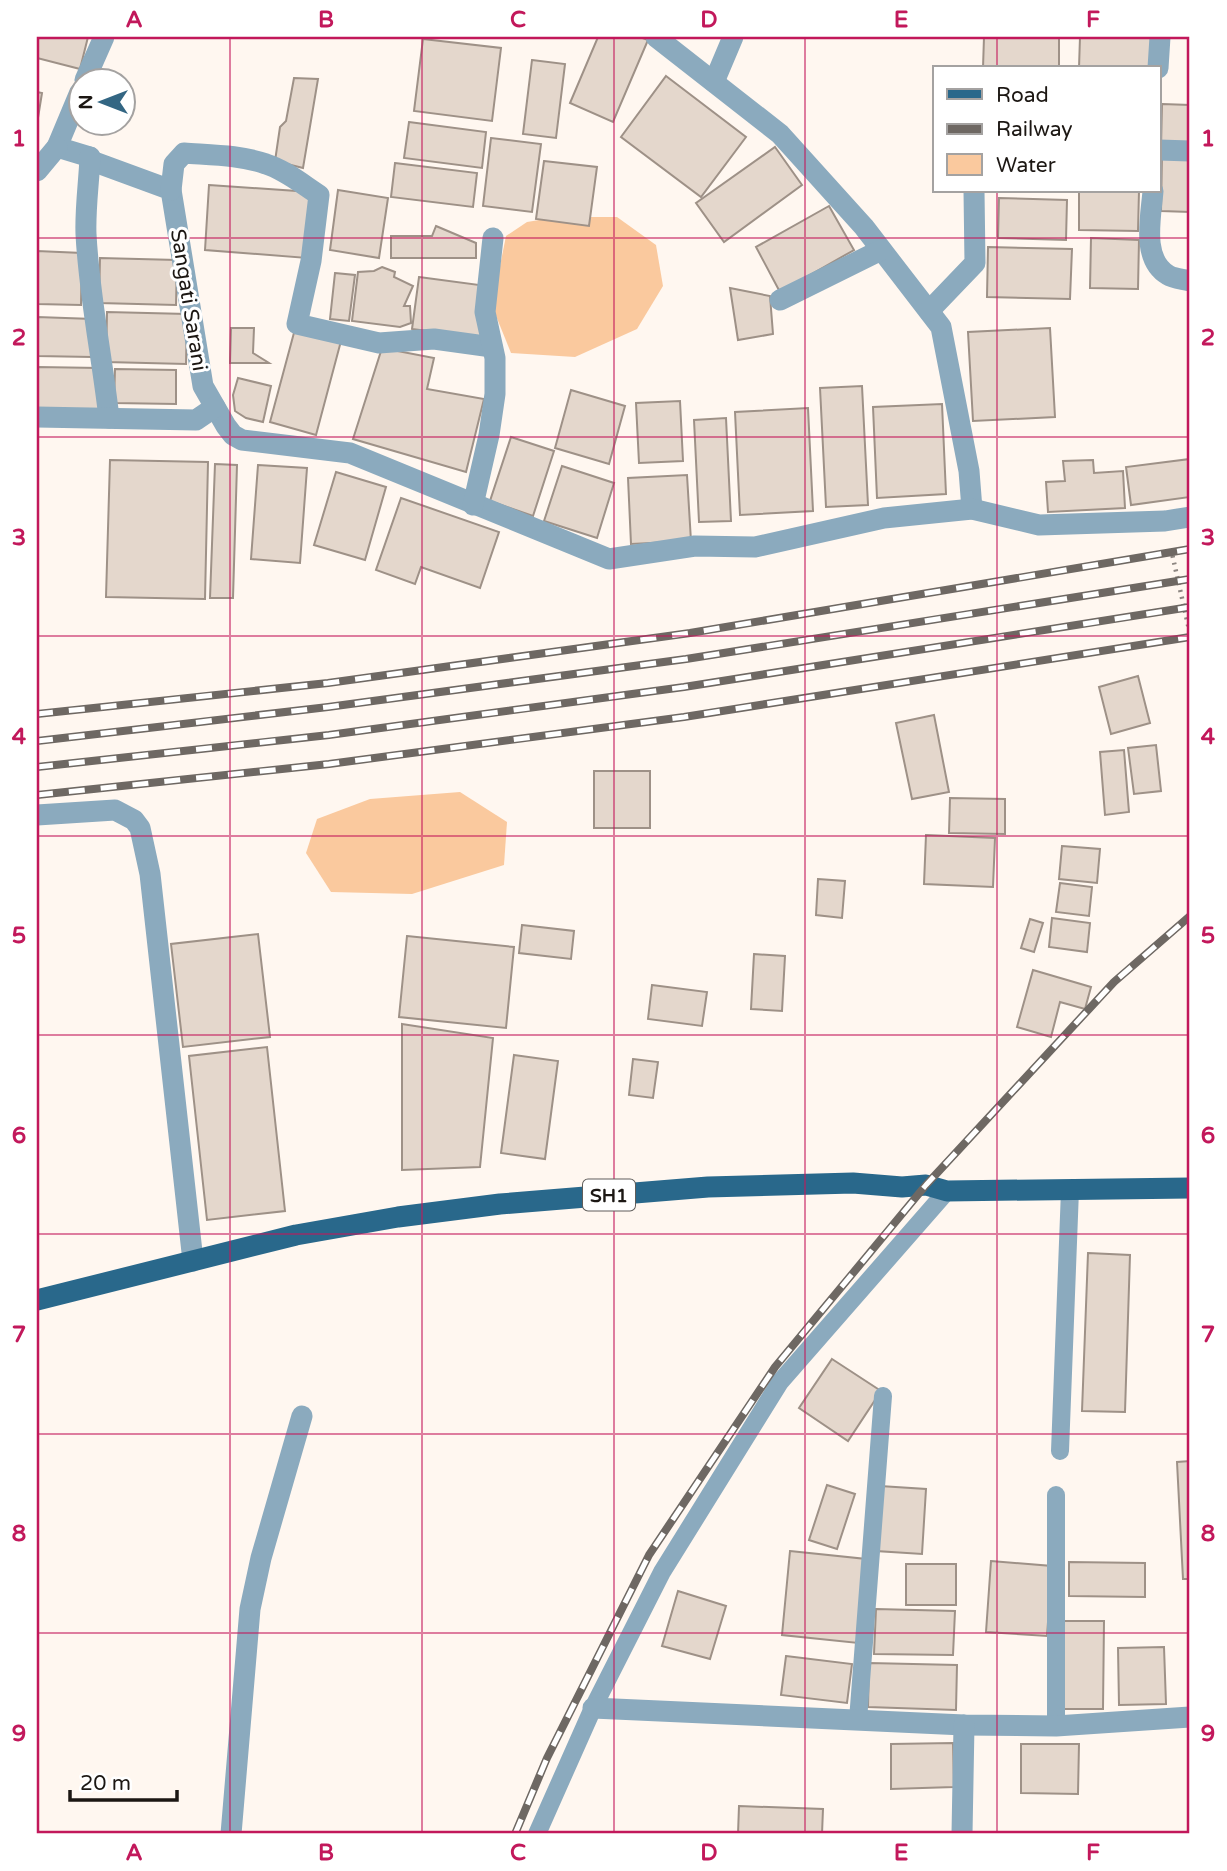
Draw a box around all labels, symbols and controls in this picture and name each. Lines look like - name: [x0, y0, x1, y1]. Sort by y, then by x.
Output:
- text: A: [125, 6, 143, 34]
- text: B: [318, 6, 334, 34]
- text: C: [510, 6, 526, 34]
- text: D: [700, 6, 718, 34]
- text: E: [894, 6, 908, 34]
- text: F: [1086, 6, 1100, 34]
- north arrow: [66, 66, 136, 136]
- legend: [933, 66, 1160, 192]
- text: Road: [996, 83, 1049, 108]
- text: N: [75, 94, 97, 110]
- text: Railway: [996, 117, 1073, 142]
- text: 1: [12, 125, 26, 153]
- text: 1: [1201, 125, 1215, 153]
- text: Water: [996, 153, 1056, 178]
- street label: Sangati Sarani: [165, 227, 212, 373]
- text: 2: [12, 324, 26, 352]
- text: 2: [1201, 324, 1215, 352]
- text: 3: [12, 524, 26, 552]
- text: 3: [1201, 524, 1215, 552]
- text: 4: [12, 723, 27, 751]
- text: 4: [1201, 723, 1216, 751]
- text: 5: [12, 922, 26, 950]
- text: 5: [1201, 922, 1215, 950]
- text: 6: [12, 1122, 26, 1150]
- text: 6: [1201, 1122, 1215, 1150]
- road number: SH1: [583, 1180, 635, 1210]
- text: 7: [12, 1321, 26, 1349]
- text: 7: [1201, 1321, 1215, 1349]
- text: 8: [12, 1520, 26, 1548]
- text: 8: [1201, 1520, 1215, 1548]
- text: 9: [12, 1720, 26, 1748]
- text: 9: [1201, 1720, 1215, 1748]
- scale bar: [70, 1759, 177, 1803]
- text: 20 m: [80, 1771, 131, 1796]
- text: A: [125, 1839, 143, 1867]
- text: B: [318, 1839, 334, 1867]
- text: C: [510, 1839, 526, 1867]
- text: D: [700, 1839, 718, 1867]
- text: E: [894, 1839, 908, 1867]
- text: F: [1086, 1839, 1100, 1867]

